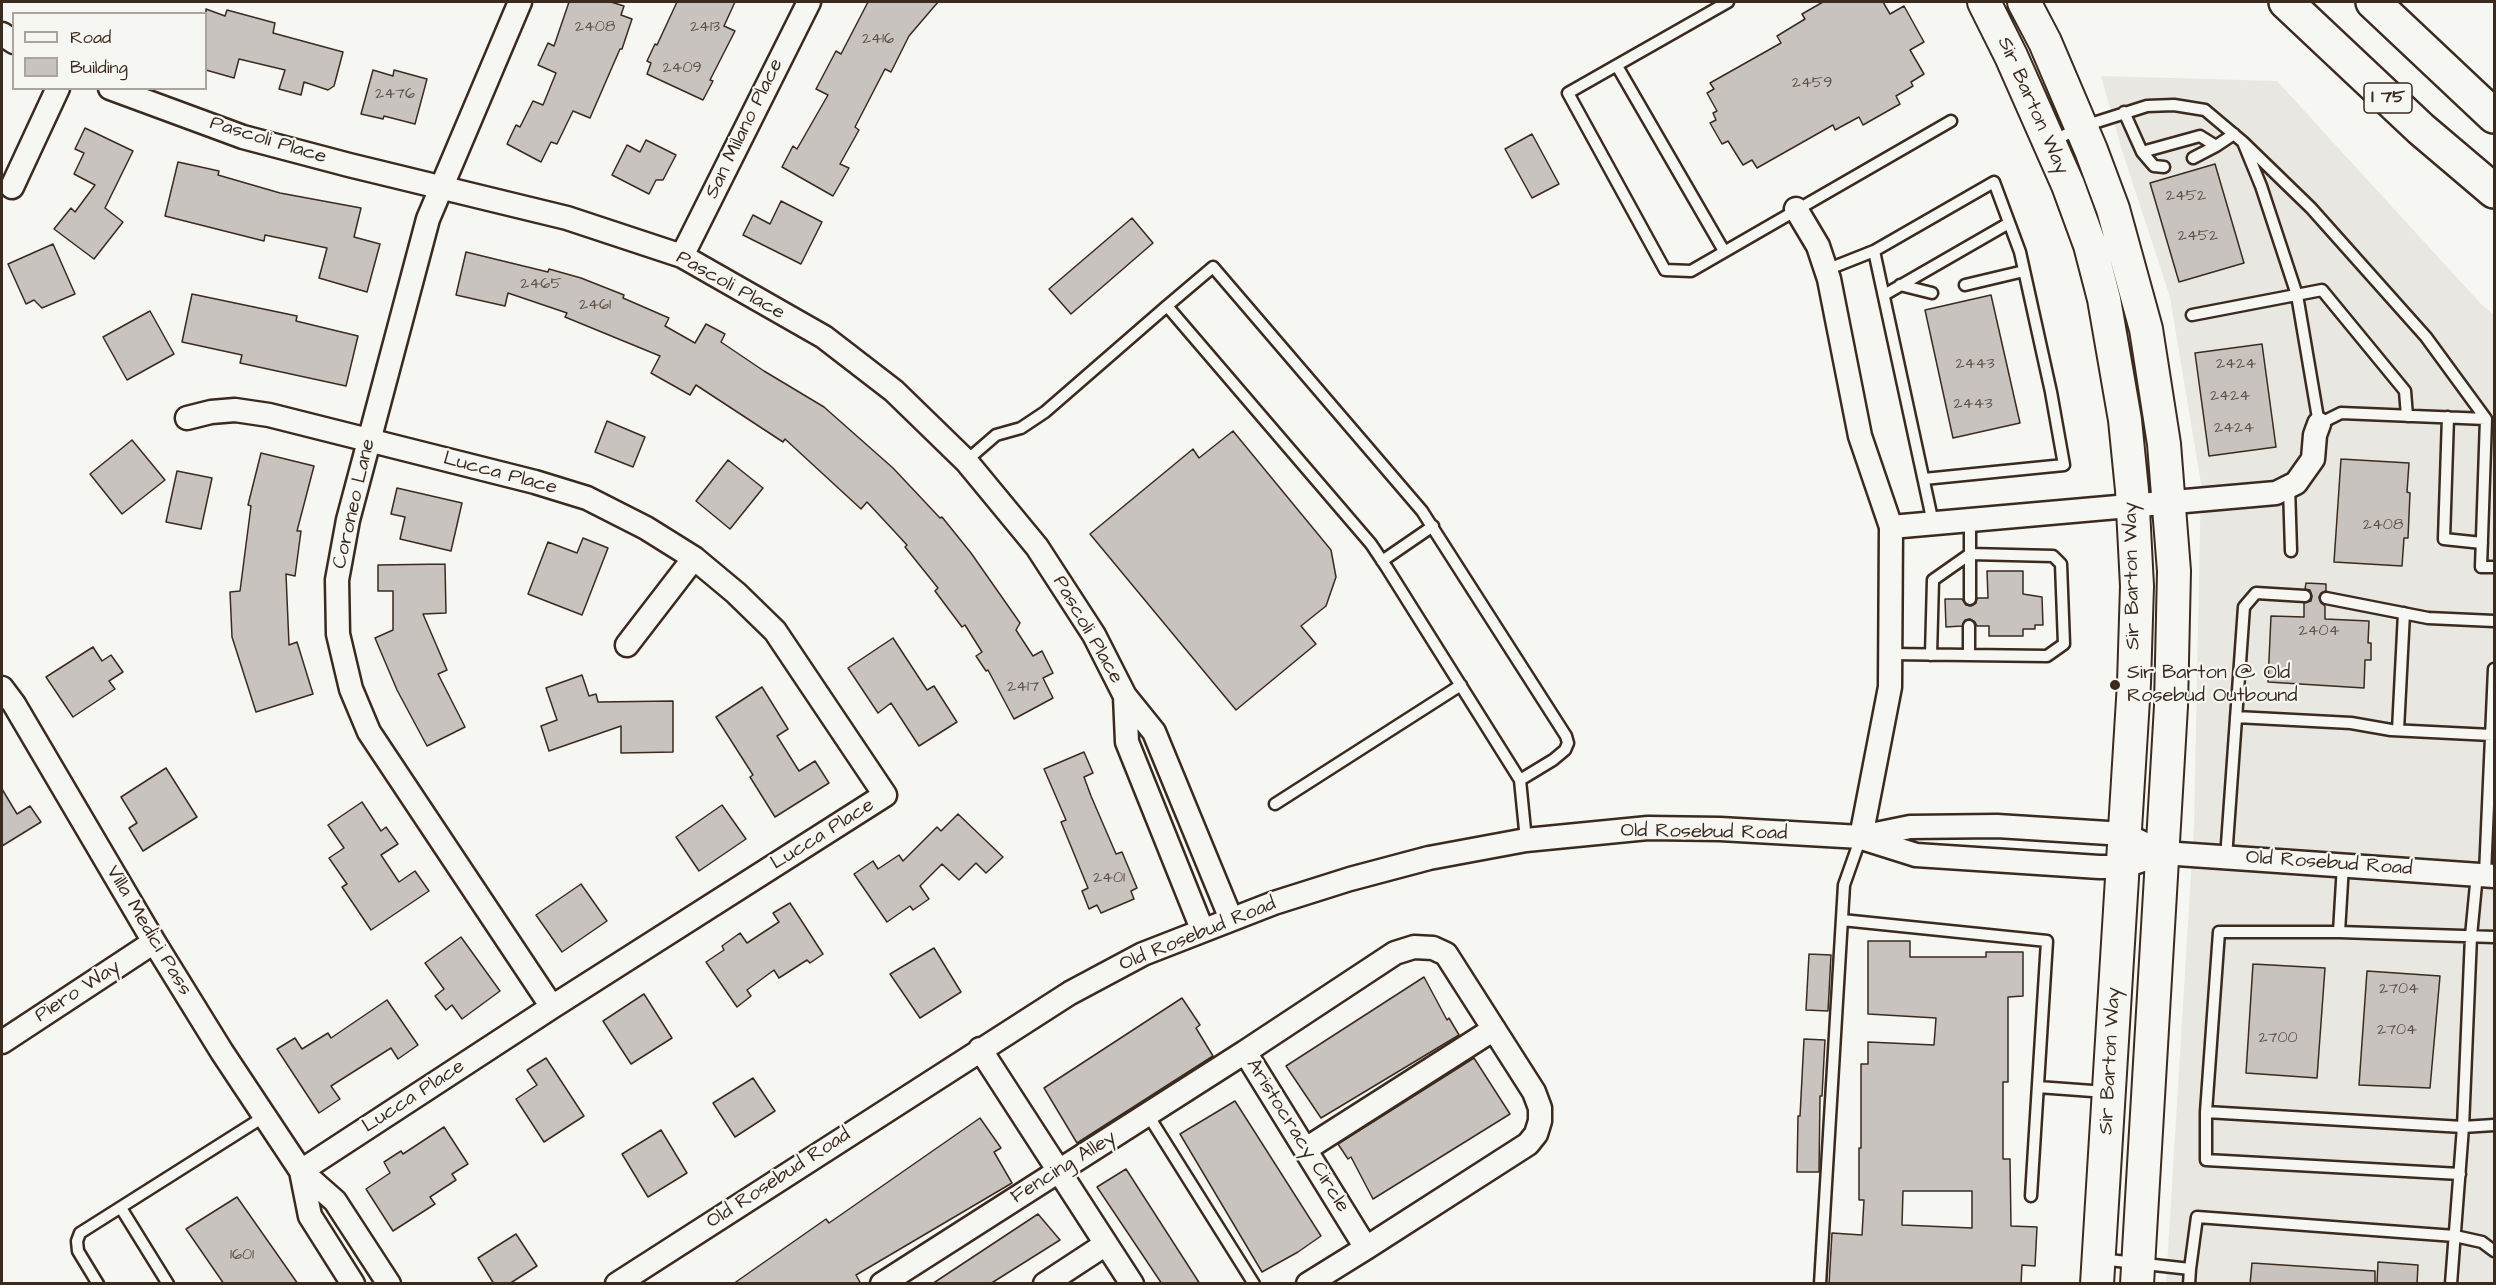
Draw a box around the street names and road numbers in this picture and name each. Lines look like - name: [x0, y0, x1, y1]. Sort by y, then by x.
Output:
- street label: Sir Barton Way: [1991, 34, 2073, 178]
- street label: San Milano Place: [701, 55, 789, 203]
- road number: I 75: [2364, 83, 2412, 113]
- street label: Pascoli Place: [207, 112, 329, 170]
- street label: Pascoli Place: [671, 246, 789, 326]
- street label: Coroneo Lane: [328, 437, 382, 571]
- street label: Lucca Place: [440, 447, 560, 501]
- street label: Sir Barton Way: [2120, 502, 2146, 650]
- street label: Pascoli Place: [1046, 572, 1128, 688]
- street label: Lucca Place: [767, 794, 879, 876]
- street label: Old Rosebud Road: [1620, 820, 1788, 846]
- street label: Old Rosebud Road: [2245, 846, 2413, 882]
- street label: Villa Medici Pass: [100, 862, 196, 1000]
- street label: Old Rosebud Road: [1116, 893, 1280, 977]
- street label: Piero Way: [31, 956, 125, 1028]
- street label: Sir Barton Way: [2095, 987, 2127, 1135]
- street label: Lucca Place: [358, 1055, 470, 1139]
- street label: Aristocracy Circle: [1240, 1055, 1354, 1217]
- street label: Old Rosebud Road: [703, 1124, 855, 1234]
- street label: Fencing Alley: [1007, 1126, 1121, 1210]

